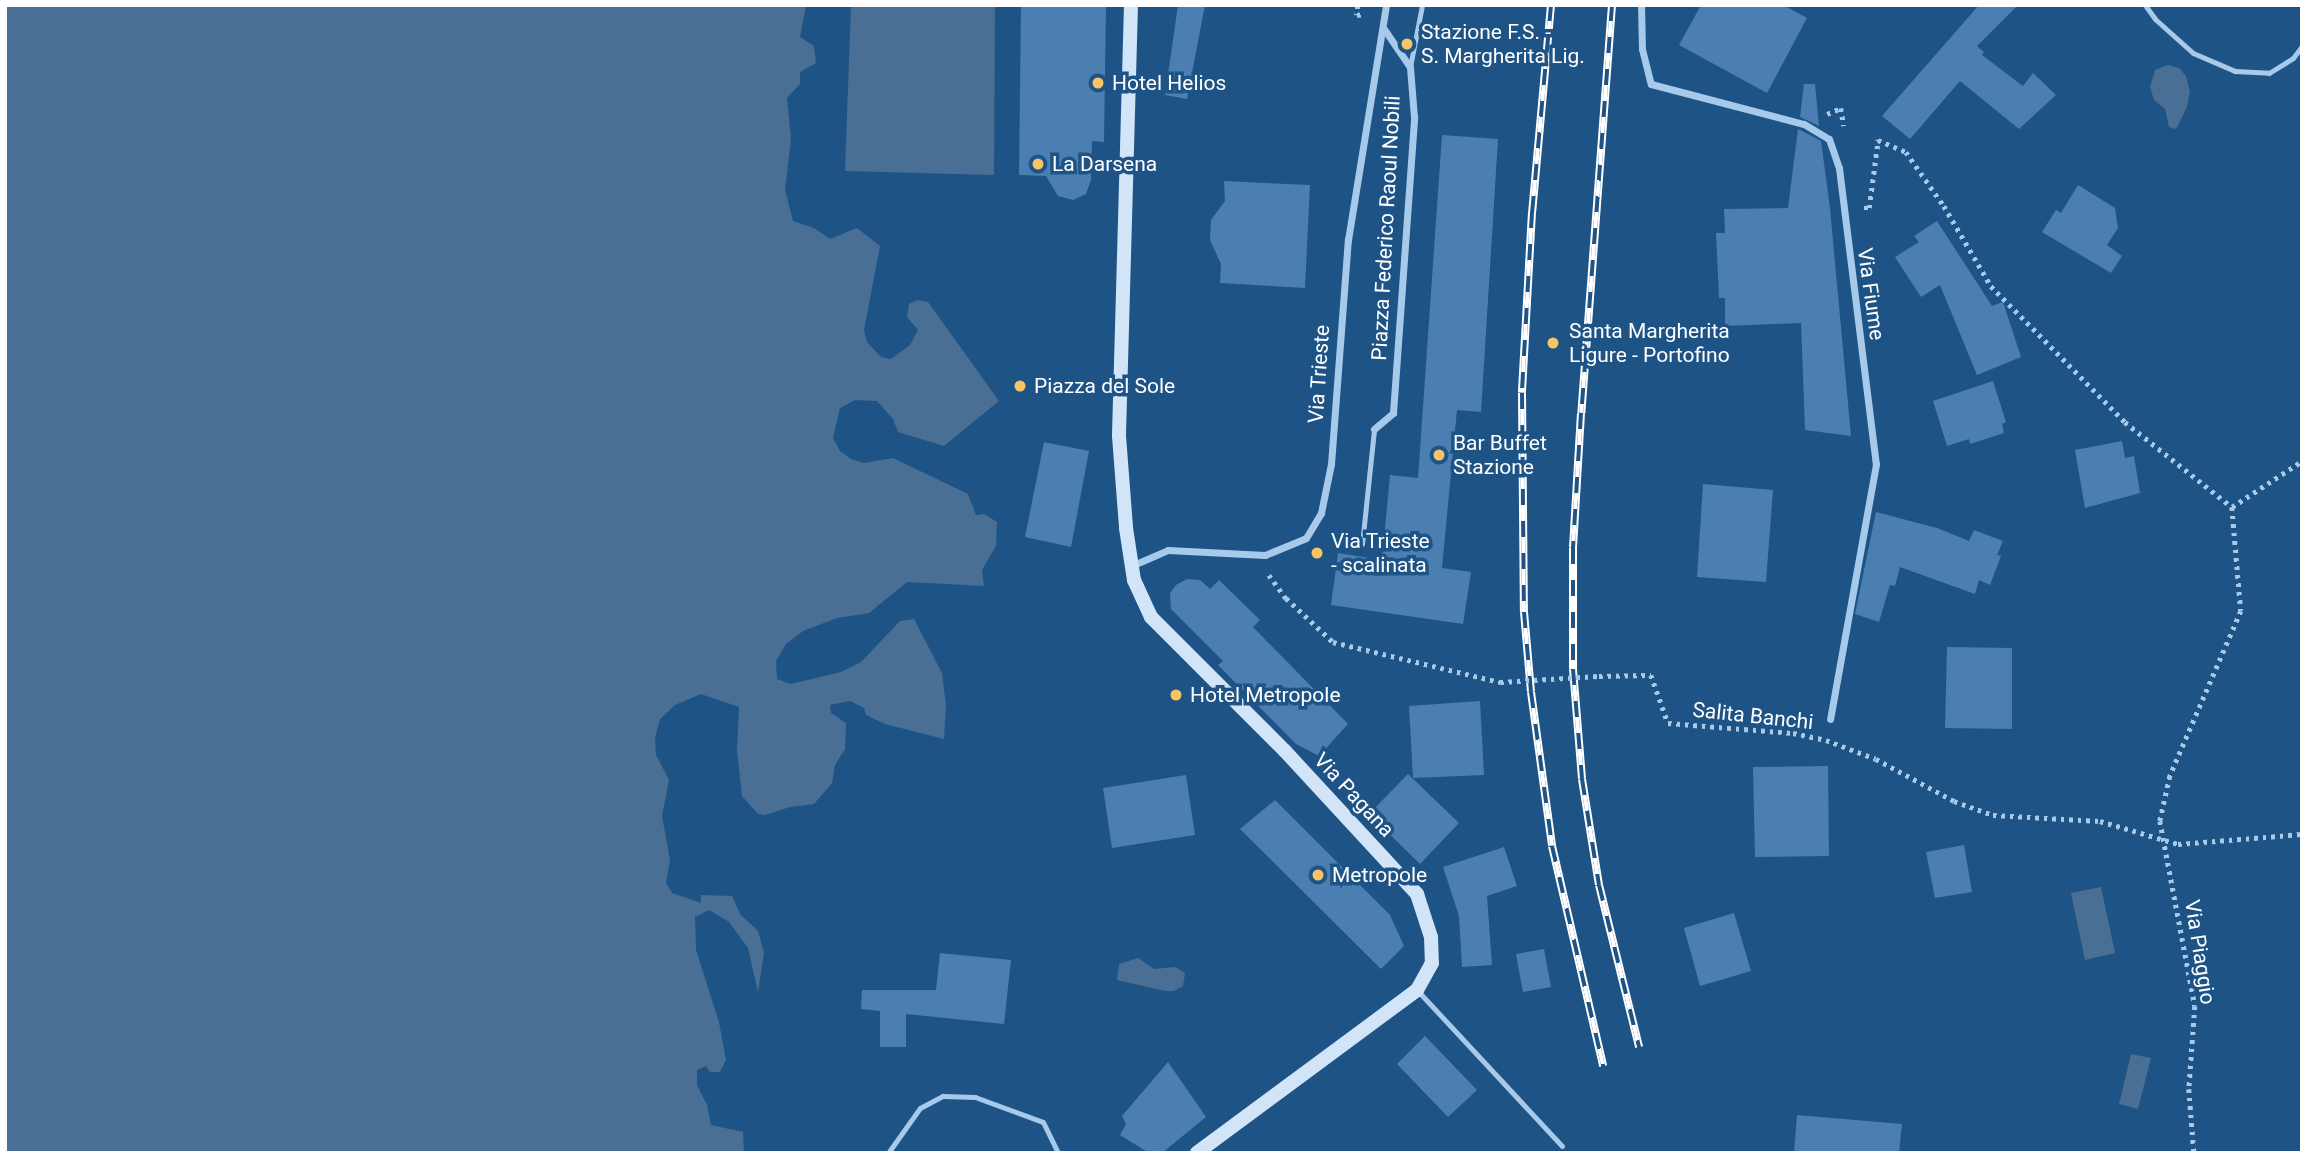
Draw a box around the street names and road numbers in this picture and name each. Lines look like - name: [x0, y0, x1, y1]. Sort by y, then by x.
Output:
- street label: Piazza Federico Raoul Nobili: [1366, 95, 1406, 361]
- street label: Via Fiume: [1852, 246, 1890, 342]
- street label: Via Trieste: [1303, 324, 1335, 424]
- street label: Salita Banchi: [1691, 697, 1815, 735]
- street label: Via Pagana: [1309, 748, 1399, 842]
- street label: Via Piaggio: [2179, 898, 2221, 1006]

